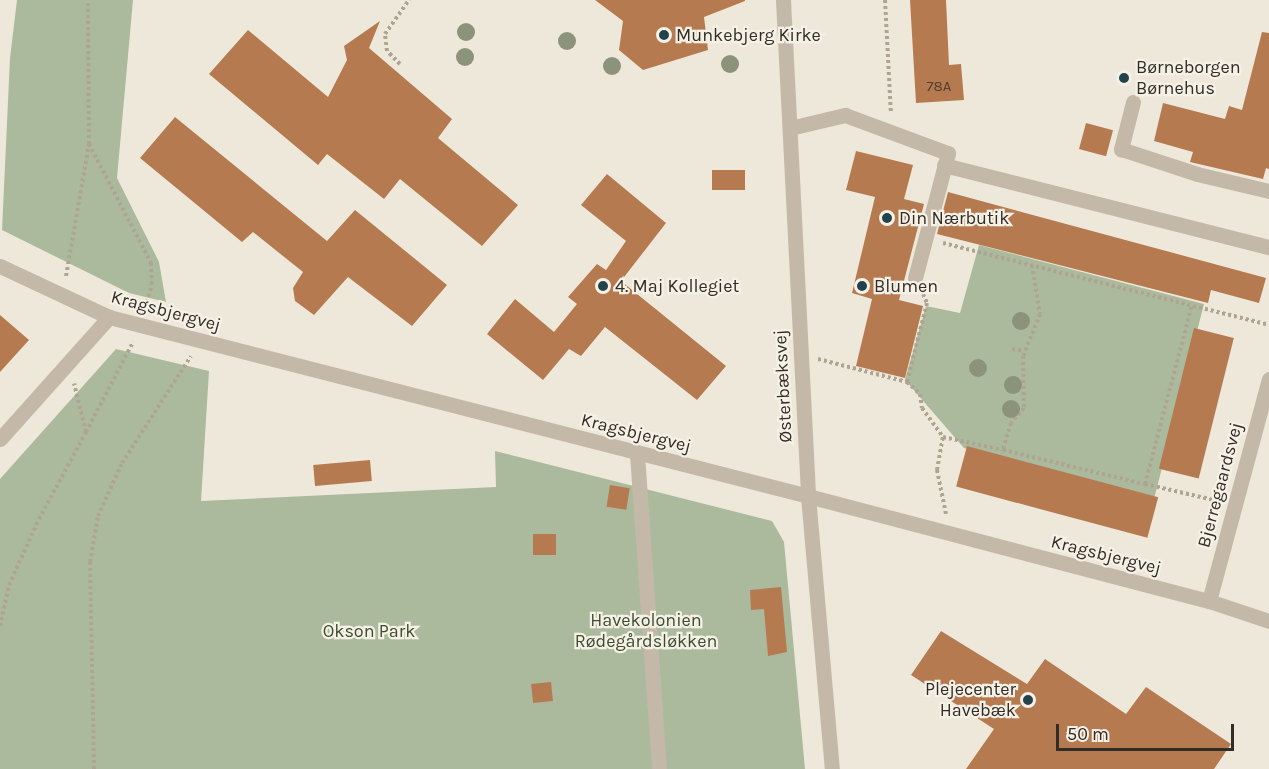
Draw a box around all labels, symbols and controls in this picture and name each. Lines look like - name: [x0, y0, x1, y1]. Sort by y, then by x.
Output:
- place label: Munkebjerg Kirke: [676, 24, 821, 46]
- marker: Munkebjerg Kirke: [657, 28, 671, 42]
- place label: Børneborgen Børnehus: [1136, 57, 1241, 100]
- marker: Børneborgen Børnehus: [1117, 71, 1131, 85]
- house number: 78A: [927, 78, 951, 96]
- place label: Din Nærbutik: [899, 207, 1009, 229]
- marker: Din Nærbutik: [880, 211, 894, 225]
- place label: 4. Maj Kollegiet: [615, 275, 739, 297]
- place label: Blumen: [874, 275, 938, 297]
- marker: 4. Maj Kollegiet: [596, 279, 610, 293]
- marker: Blumen: [855, 279, 869, 293]
- street label: Kragsbjergvej: [109, 286, 223, 336]
- street label: Østerbæksvej: [769, 329, 797, 443]
- street label: Kragsbjergvej: [579, 409, 693, 457]
- street label: Bjerregaardsvej: [1193, 420, 1247, 550]
- street label: Kragsbjergvej: [1049, 531, 1163, 579]
- park label: Havekolonien Rødegårdsløkken: [575, 610, 717, 652]
- park label: Okson Park: [323, 620, 415, 642]
- place label: Plejecenter Havebæk: [925, 679, 1016, 722]
- marker: Plejecenter Havebæk: [1021, 693, 1035, 707]
- scale bar: [1059, 712, 1238, 750]
- text: 50 m: [1067, 723, 1109, 745]

